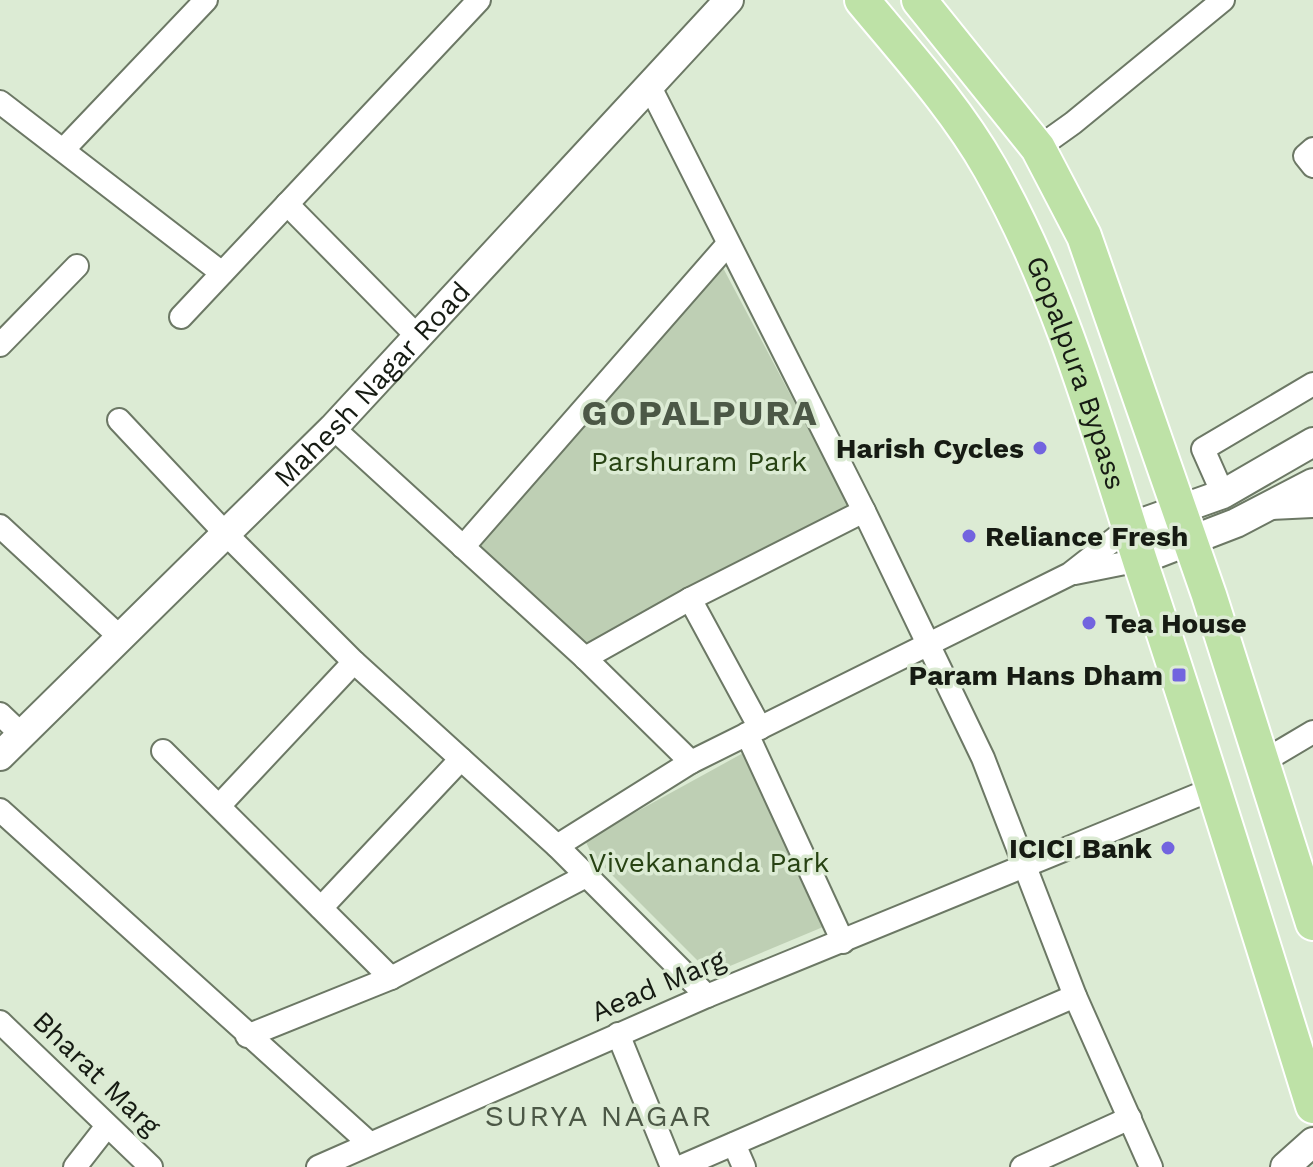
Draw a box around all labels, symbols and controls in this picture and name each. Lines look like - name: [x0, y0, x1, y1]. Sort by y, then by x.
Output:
- street label: Gopalpura Bypass: [1019, 251, 1132, 493]
- street label: Mahesh Nagar Road: [267, 275, 477, 494]
- district label: GOPALPURA: [581, 392, 819, 434]
- place label: Harish Cycles: [836, 432, 1024, 465]
- marker: Harish Cycles: [1031, 439, 1049, 457]
- park label: Parshuram Park: [591, 445, 807, 478]
- place label: Reliance Fresh: [985, 520, 1188, 553]
- marker: Reliance Fresh: [960, 527, 978, 545]
- place label: Tea House: [1105, 607, 1247, 640]
- marker: Tea House: [1080, 614, 1098, 632]
- place label: Param Hans Dham: [908, 659, 1163, 692]
- marker: Param Hans Dham: [1170, 666, 1188, 684]
- place label: ICICI Bank: [1009, 832, 1153, 865]
- marker: ICICI Bank: [1159, 839, 1177, 857]
- park label: Vivekananda Park: [589, 846, 830, 879]
- street label: Aead Marg: [586, 942, 730, 1029]
- street label: Bharat Marg: [26, 1004, 167, 1142]
- district label: SURYA NAGAR: [485, 1098, 713, 1133]

